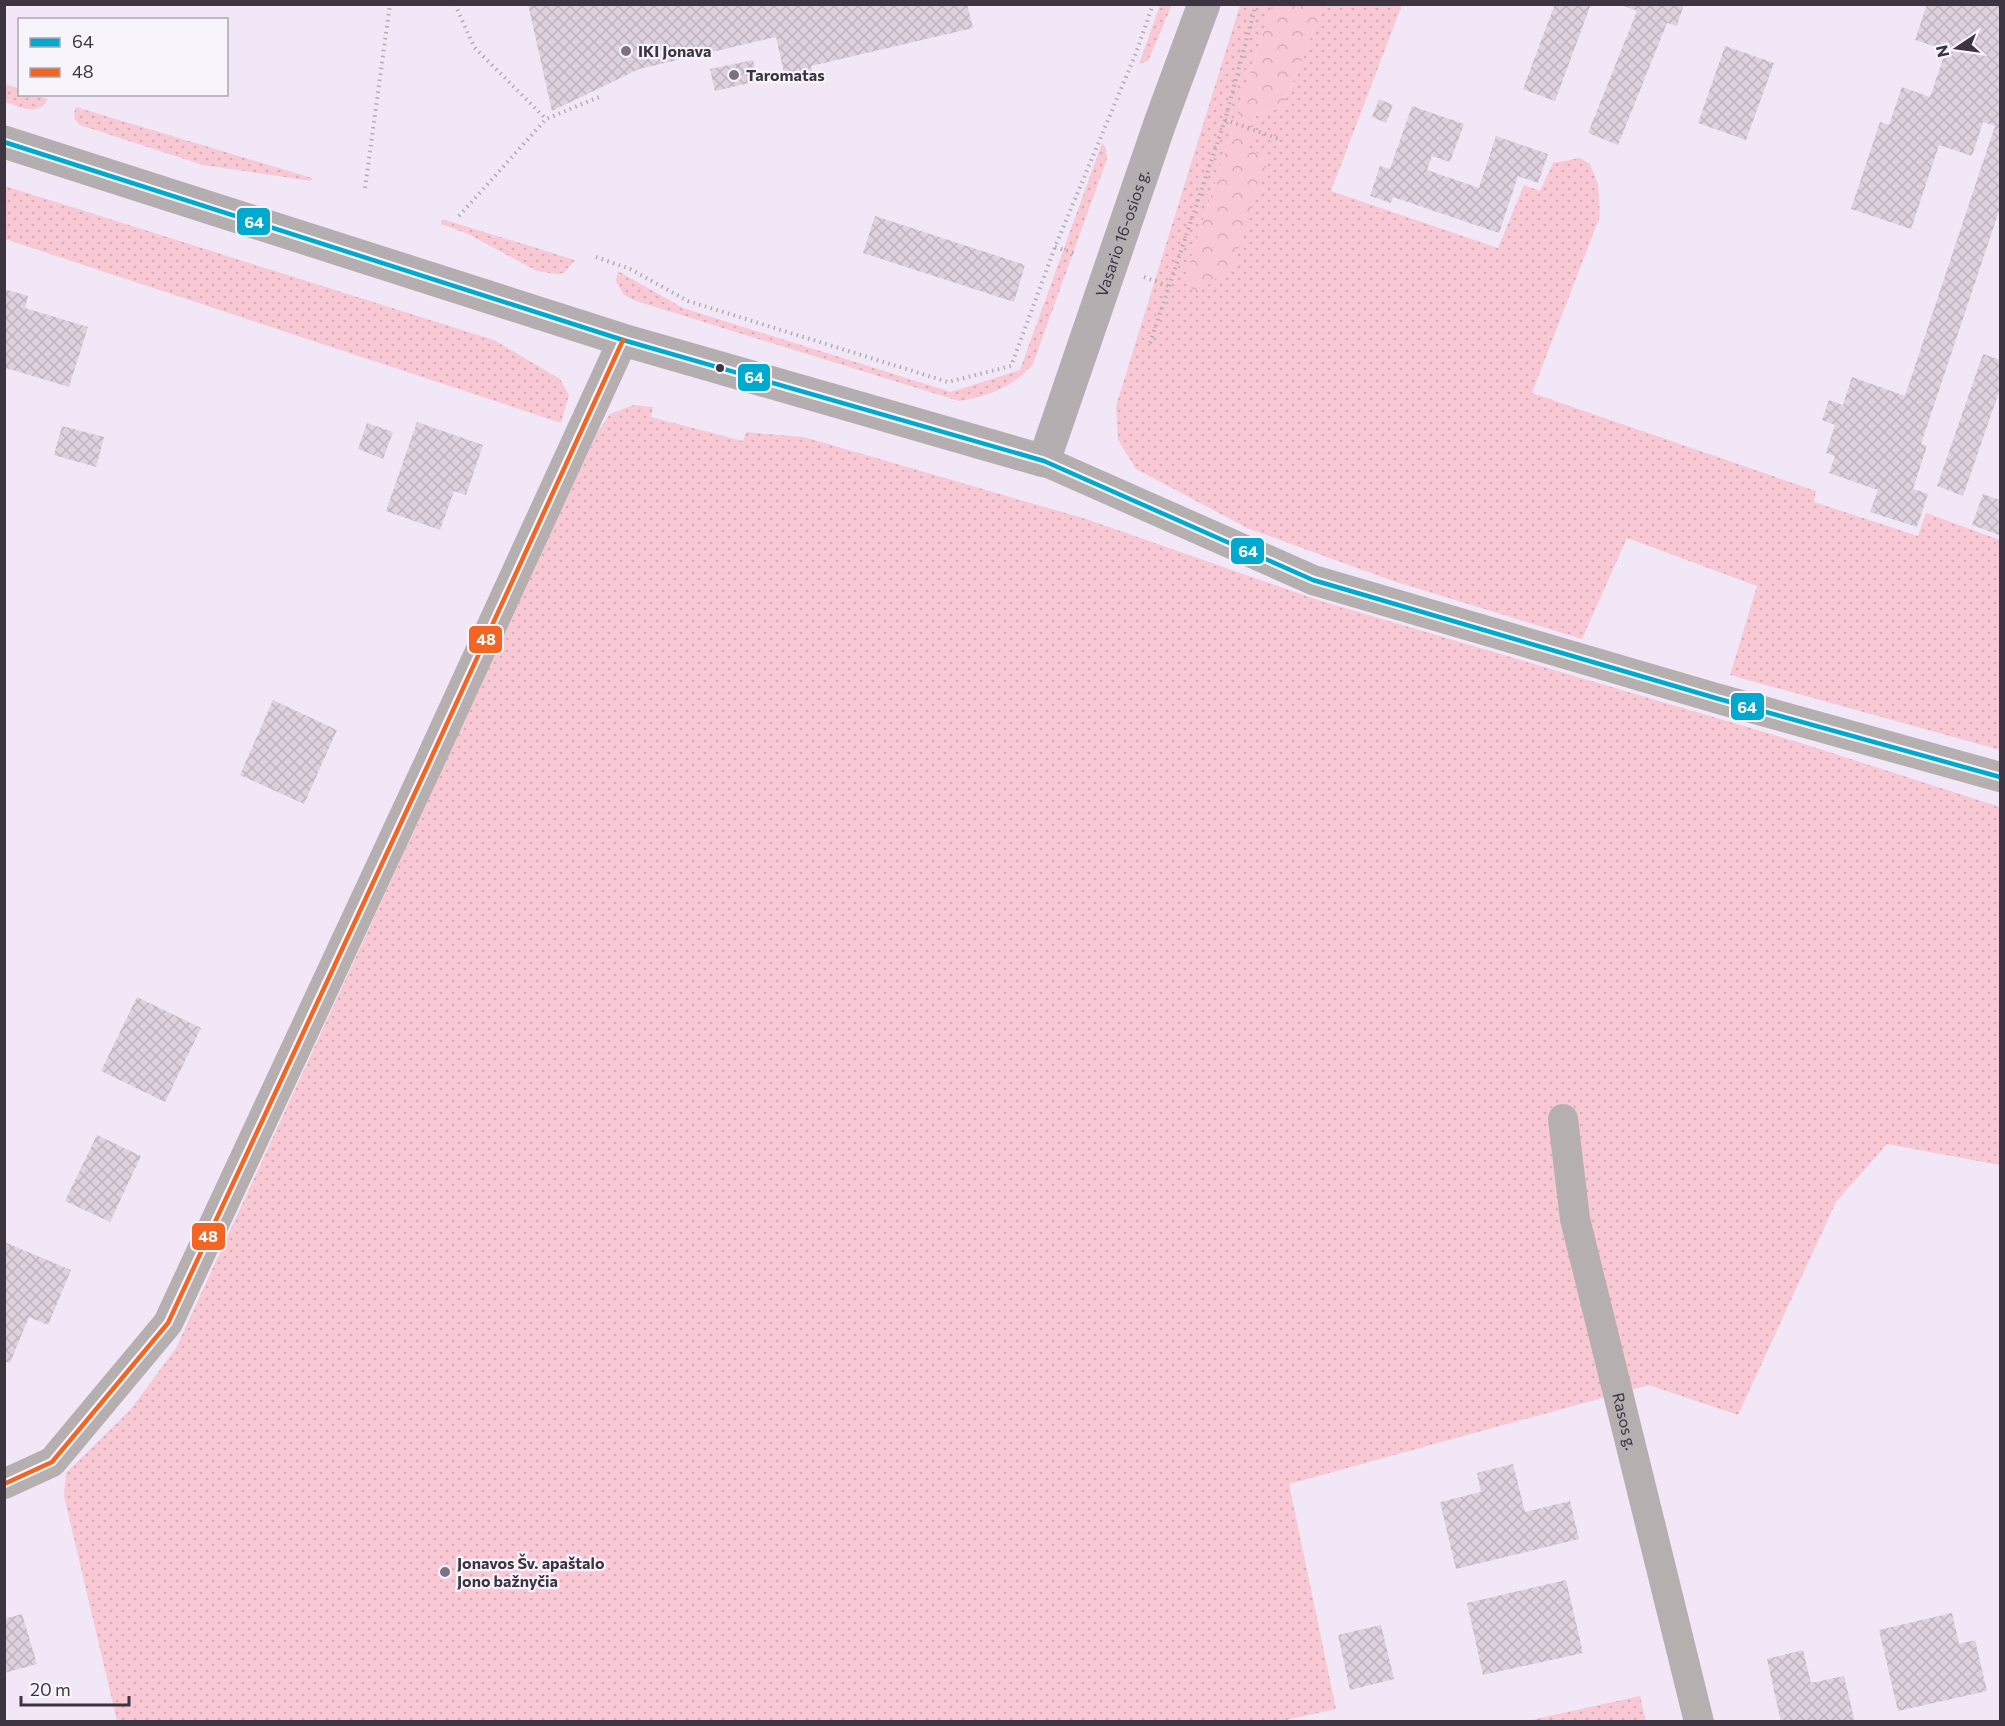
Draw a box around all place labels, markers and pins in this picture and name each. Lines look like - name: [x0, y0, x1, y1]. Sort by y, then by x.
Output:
- place label: IKI Jonava: [638, 41, 711, 60]
- marker: IKI Jonava: [619, 44, 633, 58]
- place label: Taromatas: [746, 65, 825, 84]
- marker: Taromatas: [727, 68, 741, 82]
- unlabelled marker: [714, 362, 726, 374]
- place label: Jonavos Šv. apaštalo Jono bažnyčia: [457, 1553, 605, 1590]
- marker: Jonavos Šv. apaštalo Jono bažnyčia: [438, 1565, 452, 1579]

